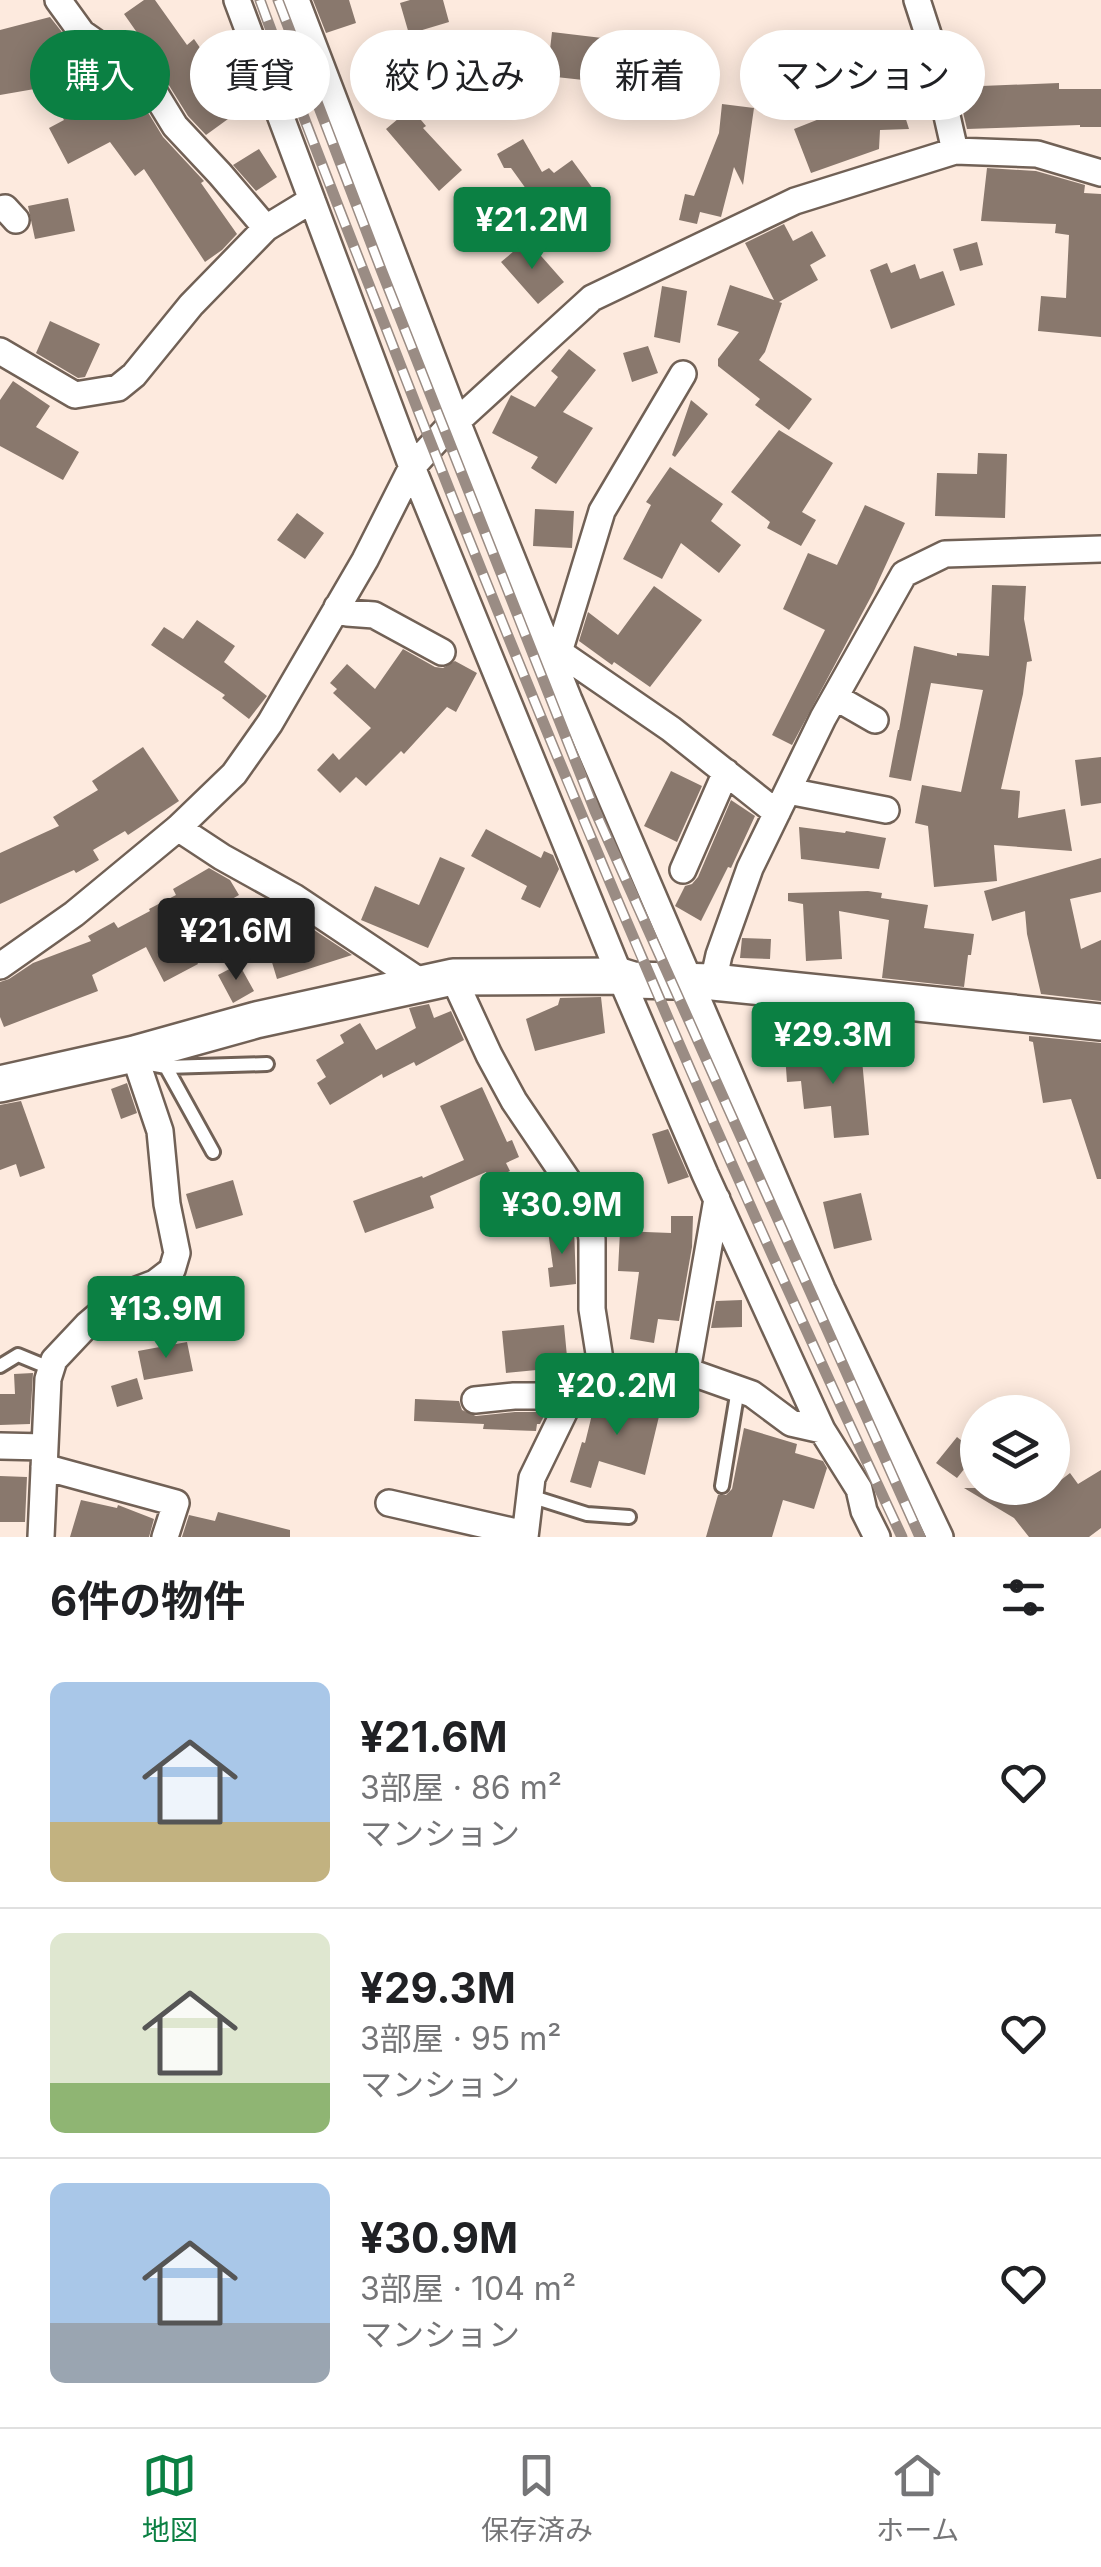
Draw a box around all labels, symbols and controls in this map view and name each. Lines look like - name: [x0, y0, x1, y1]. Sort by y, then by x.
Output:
- chip: 購入: [30, 30, 170, 120]
- chip: 賃貸: [190, 30, 330, 120]
- chip: 絞り込み: [350, 30, 560, 120]
- chip: 新着: [580, 30, 720, 120]
- chip: マンション: [740, 30, 985, 120]
- pin: ¥21.2M: [451, 187, 613, 272]
- text: ¥21.2M: [476, 200, 588, 239]
- pin: ¥21.6M: [155, 898, 317, 983]
- text: ¥21.6M: [180, 911, 292, 950]
- pin: ¥29.3M: [752, 1002, 914, 1087]
- text: ¥29.3M: [774, 1015, 892, 1054]
- pin: ¥30.9M: [481, 1172, 643, 1257]
- text: ¥30.9M: [502, 1185, 622, 1224]
- pin: ¥13.9M: [85, 1276, 247, 1361]
- text: ¥13.9M: [110, 1289, 222, 1328]
- pin: ¥20.2M: [536, 1353, 698, 1438]
- text: ¥20.2M: [557, 1366, 677, 1405]
- map controls: [960, 1395, 1070, 1505]
- button: layers: [960, 1395, 1070, 1505]
- icon: filters: [996, 1570, 1051, 1625]
- text: 6件の物件: [50, 1575, 245, 1626]
- text: ¥21.6M: [360, 1711, 508, 1762]
- icon: home: [130, 1722, 250, 1842]
- icon: heart: [996, 1755, 1051, 1810]
- text: 3部屋 · 86 m²: [360, 1768, 562, 1807]
- text: マンション: [360, 1814, 520, 1853]
- text: ¥29.3M: [360, 1962, 516, 2013]
- icon: home: [130, 1973, 250, 2093]
- icon: heart: [996, 2006, 1051, 2061]
- text: 3部屋 · 95 m²: [360, 2019, 561, 2058]
- text: マンション: [360, 2065, 520, 2104]
- text: ¥30.9M: [360, 2212, 518, 2263]
- icon: home: [130, 2223, 250, 2343]
- icon: heart: [996, 2256, 1051, 2311]
- text: 3部屋 · 104 m²: [360, 2269, 576, 2308]
- text: マンション: [360, 2315, 520, 2354]
- tab: 地図: [142, 2448, 198, 2548]
- tab: 保存済み: [481, 2448, 593, 2548]
- tab: ホーム: [876, 2448, 959, 2548]

